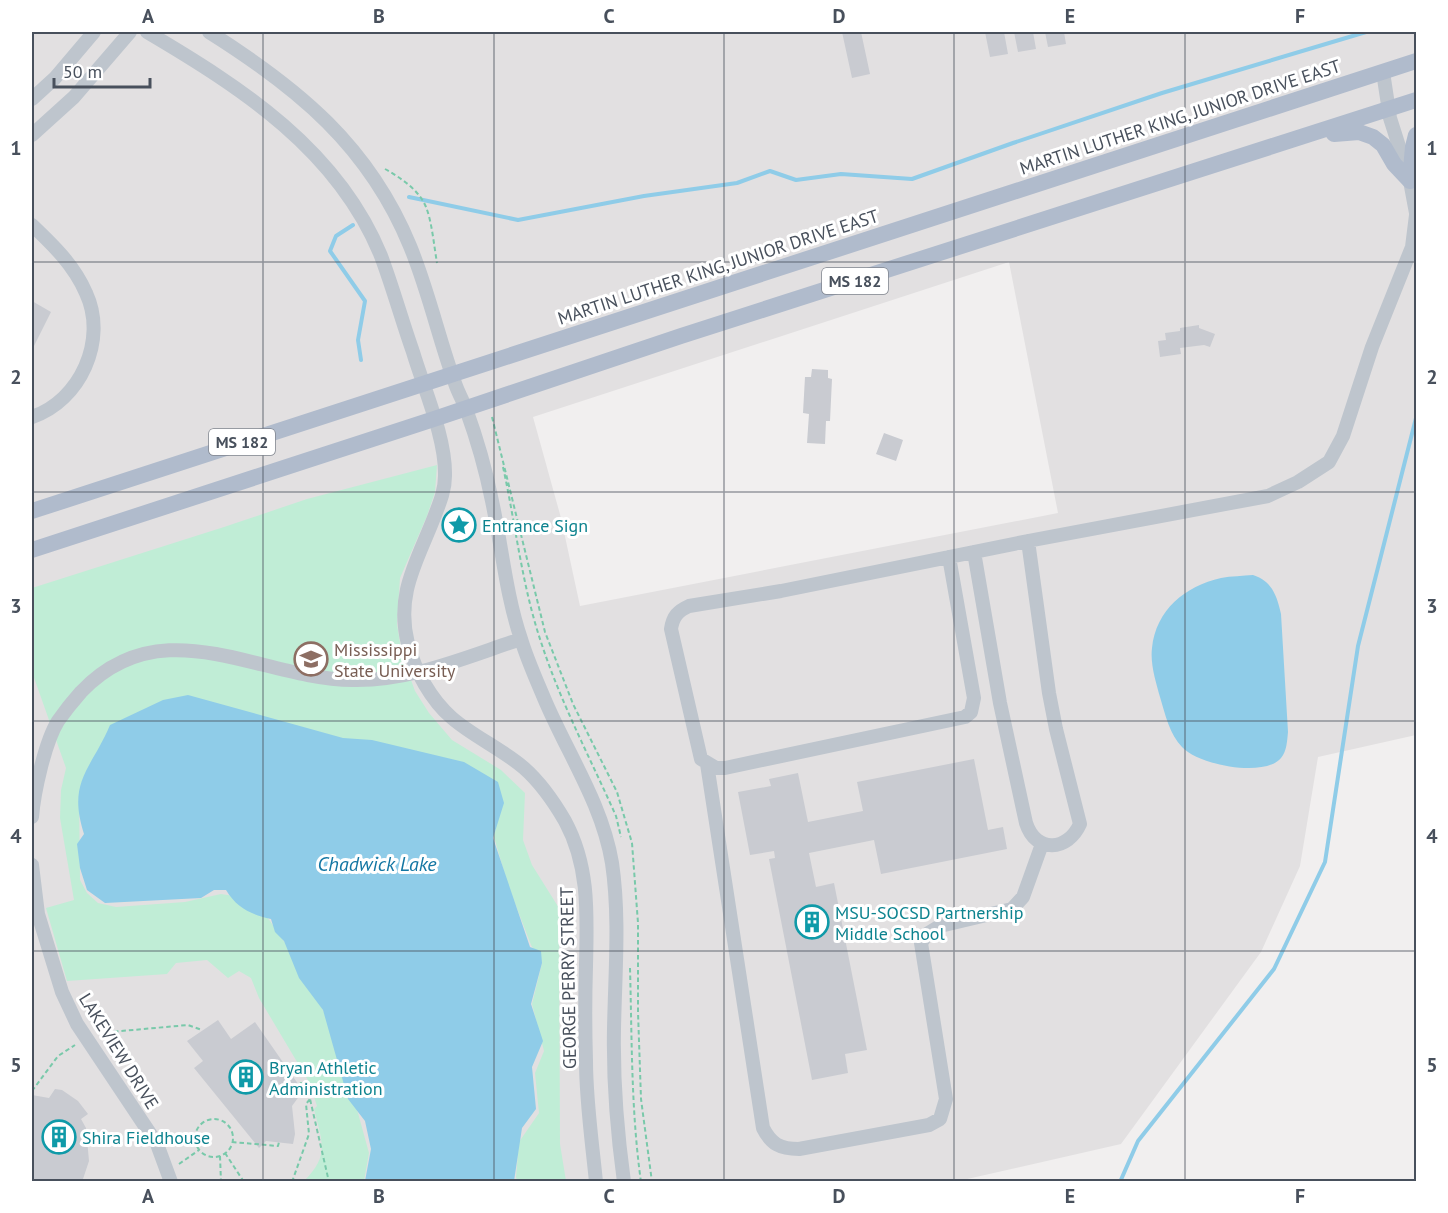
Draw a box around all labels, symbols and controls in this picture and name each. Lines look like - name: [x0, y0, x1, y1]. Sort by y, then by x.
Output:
- text: A: [142, 3, 155, 29]
- text: B: [373, 3, 385, 29]
- text: C: [603, 3, 615, 29]
- text: D: [833, 3, 846, 29]
- text: E: [1065, 3, 1075, 29]
- text: F: [1295, 3, 1305, 29]
- scale bar: [54, 51, 150, 89]
- street label: MARTIN LUTHER KING, JUNIOR DRIVE EAST: [1017, 54, 1343, 180]
- text: 50 m: [63, 60, 102, 83]
- text: 1: [10, 135, 22, 161]
- text: 1: [1426, 135, 1438, 161]
- street label: MARTIN LUTHER KING, JUNIOR DRIVE EAST: [555, 204, 881, 330]
- road number: MS 182: [822, 268, 888, 294]
- text: 2: [10, 364, 22, 390]
- text: 2: [1426, 364, 1438, 390]
- road number: MS 182: [209, 429, 275, 455]
- place icon: Entrance Sign: [441, 507, 477, 543]
- place label: Entrance Sign: [482, 514, 588, 537]
- text: 3: [10, 593, 22, 619]
- text: 3: [1426, 593, 1438, 619]
- place label: Mississippi State University: [334, 638, 456, 682]
- school or university icon: Mississippi State University: [293, 641, 329, 677]
- text: 4: [10, 823, 22, 849]
- text: 4: [1426, 823, 1438, 849]
- water label: Chadwick Lake: [317, 851, 437, 877]
- street label: GEORGE PERRY STREET: [555, 887, 581, 1069]
- place label: MSU-SOCSD Partnership Middle School: [835, 901, 1024, 945]
- building icon: MSU-SOCSD Partnership Middle School: [794, 904, 830, 940]
- street label: LAKEVIEW DRIVE: [74, 989, 164, 1113]
- text: 5: [10, 1052, 22, 1078]
- text: 5: [1426, 1052, 1438, 1078]
- place label: Bryan Athletic Administration: [269, 1056, 382, 1100]
- building icon: Bryan Athletic Administration: [228, 1059, 264, 1095]
- building icon: Shira Fieldhouse: [41, 1119, 77, 1155]
- place label: Shira Fieldhouse: [82, 1126, 210, 1149]
- text: A: [142, 1183, 155, 1209]
- text: B: [373, 1183, 385, 1209]
- text: C: [603, 1183, 615, 1209]
- text: D: [833, 1183, 846, 1209]
- text: E: [1065, 1183, 1075, 1209]
- text: F: [1295, 1183, 1305, 1209]

